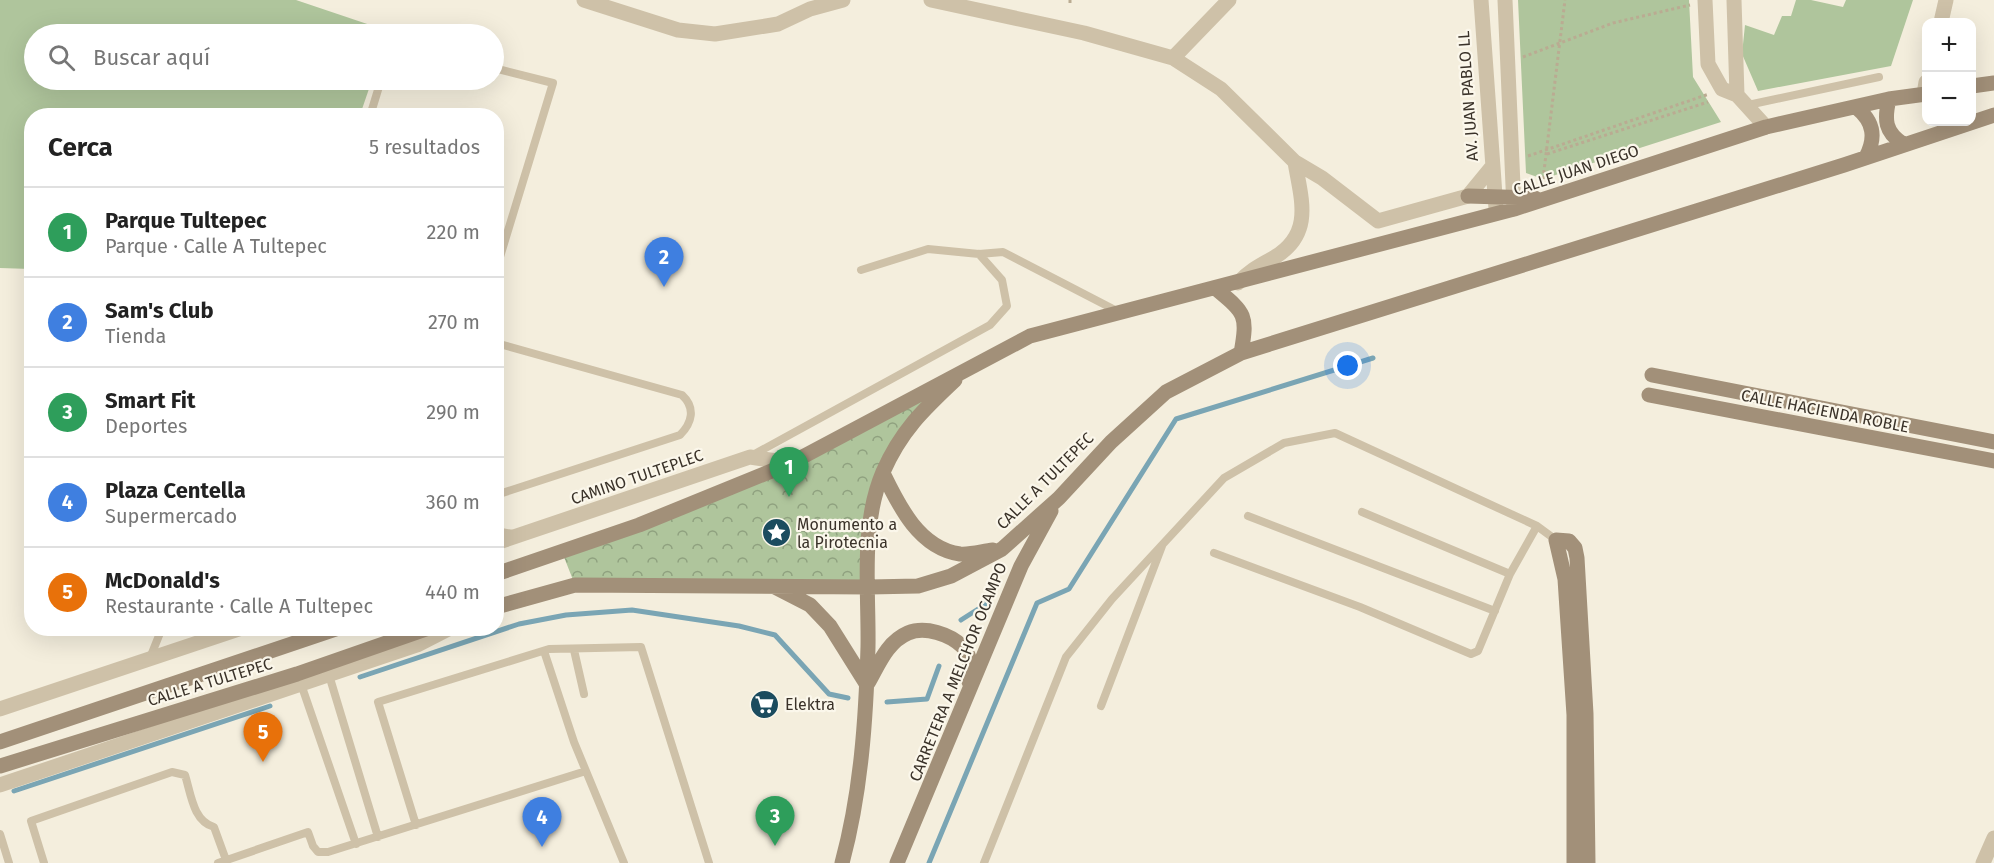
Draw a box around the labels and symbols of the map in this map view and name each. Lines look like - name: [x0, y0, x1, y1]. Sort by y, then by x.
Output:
- street label: AV. JUAN PABLO LL: [1454, 30, 1482, 162]
- street label: CALLE JUAN DIEGO: [1511, 141, 1641, 199]
- pin: 2: [644, 238, 684, 287]
- your location: [1333, 351, 1362, 380]
- street label: CALLE HACIENDA ROBLE: [1740, 385, 1910, 437]
- street label: CALLE A TULTEPEC: [993, 429, 1097, 533]
- street label: CAMINO TULTEPLEC: [568, 445, 706, 509]
- pin: 1: [770, 448, 808, 497]
- place label: Monumento a la Pirotecnia: [797, 515, 897, 552]
- place icon: Monumento a la Pirotecnia: [760, 517, 792, 549]
- street label: CARRETERA A MELCHOR OCAMPO: [905, 560, 1011, 784]
- street label: CALLE A TULTEPEC: [145, 654, 275, 710]
- supermarket icon: Elektra: [748, 688, 780, 720]
- place label: Elektra: [785, 695, 835, 714]
- pin: 5: [244, 712, 282, 762]
- pin: 3: [756, 796, 794, 846]
- pin: 4: [522, 798, 562, 847]

